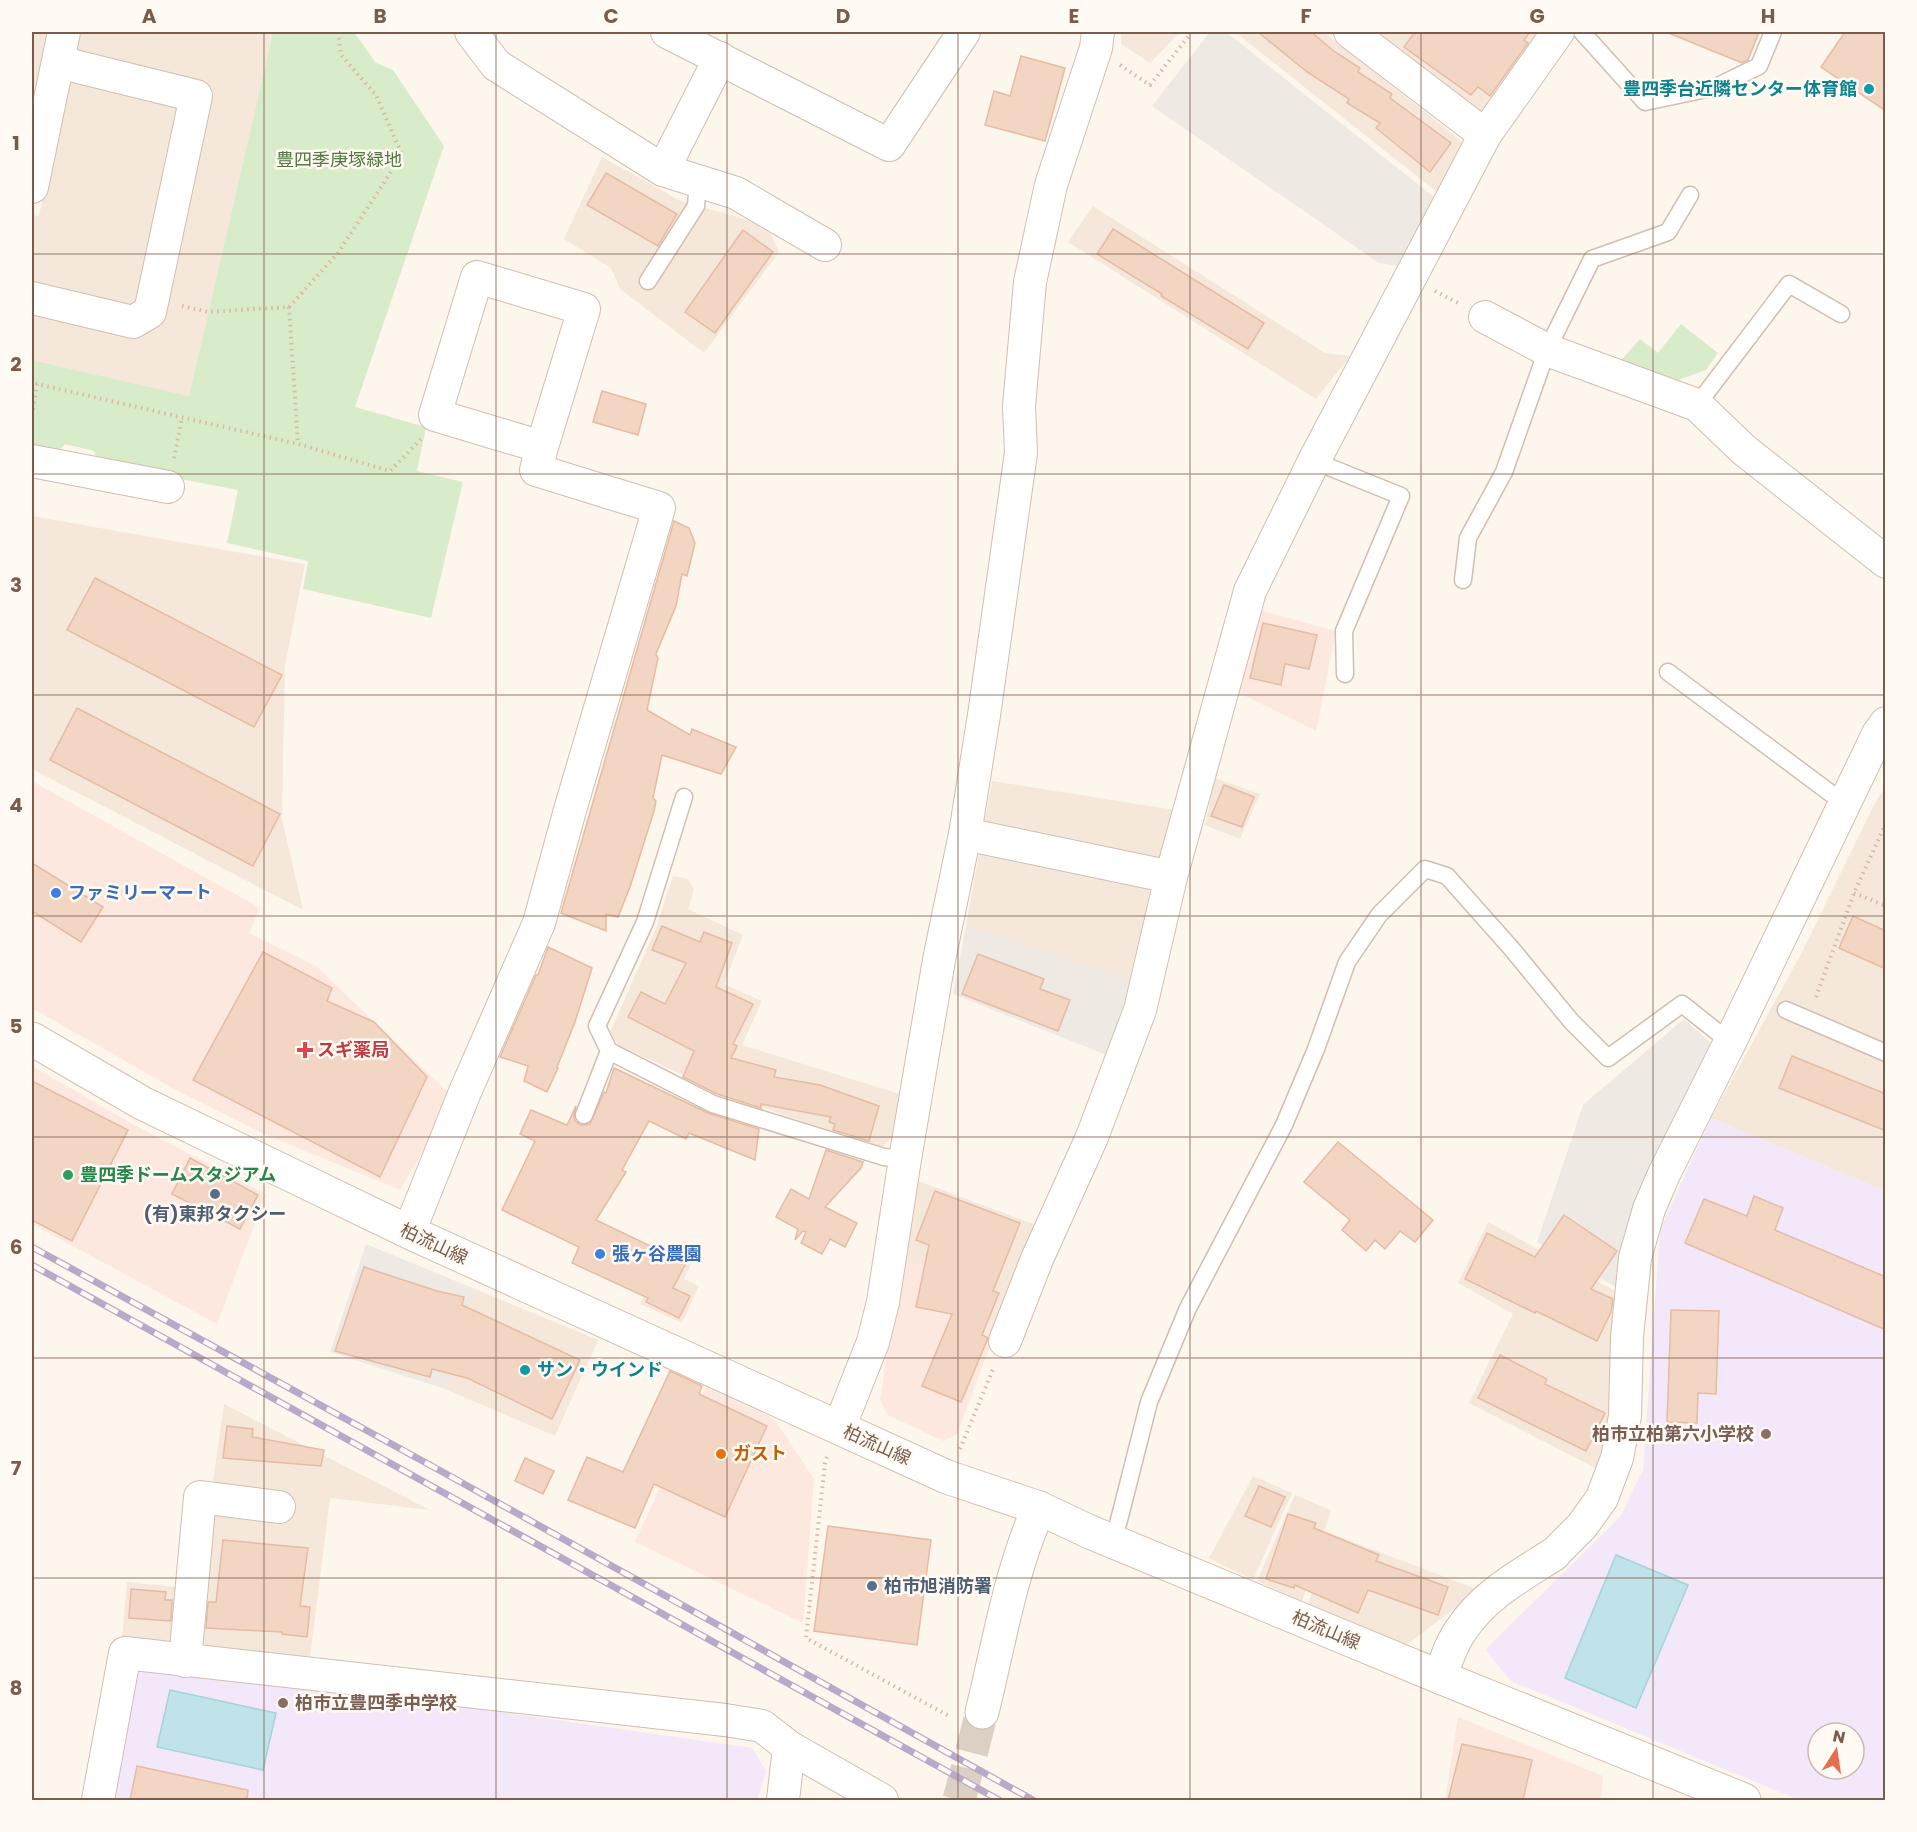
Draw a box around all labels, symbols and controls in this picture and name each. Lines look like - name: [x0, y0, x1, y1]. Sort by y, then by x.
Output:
- text: A: [142, 2, 157, 30]
- text: B: [373, 2, 387, 30]
- text: C: [603, 2, 619, 30]
- text: D: [836, 2, 850, 30]
- text: E: [1069, 2, 1079, 30]
- text: F: [1301, 2, 1312, 30]
- text: G: [1529, 2, 1545, 30]
- text: H: [1761, 2, 1775, 30]
- place label: 豊四季台近隣センター体育館: [1623, 76, 1857, 101]
- marker: 豊四季台近隣センター体育館: [1862, 82, 1876, 96]
- text: 1: [12, 129, 20, 157]
- park label: 豊四季庚塚緑地: [276, 147, 402, 172]
- text: 2: [10, 350, 22, 378]
- text: 3: [10, 571, 22, 599]
- text: 4: [9, 791, 23, 819]
- place label: ファミリーマート: [68, 880, 212, 905]
- marker: ファミリーマート: [49, 886, 63, 900]
- text: 5: [10, 1012, 23, 1040]
- place label: スギ薬局: [317, 1037, 389, 1062]
- marker: スギ薬局: [298, 1043, 312, 1057]
- place label: 豊四季ドームスタジアム: [80, 1162, 276, 1187]
- marker: 豊四季ドームスタジアム: [61, 1168, 75, 1182]
- marker: (有)東邦タクシー: [208, 1187, 222, 1201]
- place label: (有)東邦タクシー: [143, 1201, 287, 1226]
- street label: 柏流山線: [396, 1217, 472, 1270]
- text: 6: [10, 1233, 22, 1261]
- place label: 張ヶ谷農園: [612, 1241, 702, 1266]
- marker: 張ヶ谷農園: [593, 1247, 607, 1261]
- place label: サン・ウインド: [537, 1357, 663, 1382]
- marker: サン・ウインド: [518, 1363, 532, 1377]
- street label: 柏流山線: [839, 1418, 915, 1471]
- place label: 柏市立柏第六小学校: [1592, 1421, 1754, 1446]
- marker: 柏市立柏第六小学校: [1759, 1427, 1773, 1441]
- place label: ガスト: [733, 1441, 787, 1466]
- marker: ガスト: [714, 1447, 728, 1461]
- text: 7: [11, 1454, 22, 1482]
- place label: 柏市旭消防署: [884, 1573, 992, 1598]
- marker: 柏市旭消防署: [865, 1579, 879, 1593]
- street label: 柏流山線: [1288, 1604, 1364, 1655]
- text: 8: [10, 1674, 22, 1702]
- place label: 柏市立豊四季中学校: [295, 1690, 457, 1715]
- marker: 柏市立豊四季中学校: [276, 1696, 290, 1710]
- north arrow: [1806, 1721, 1866, 1781]
- text: N: [1831, 1724, 1847, 1749]

